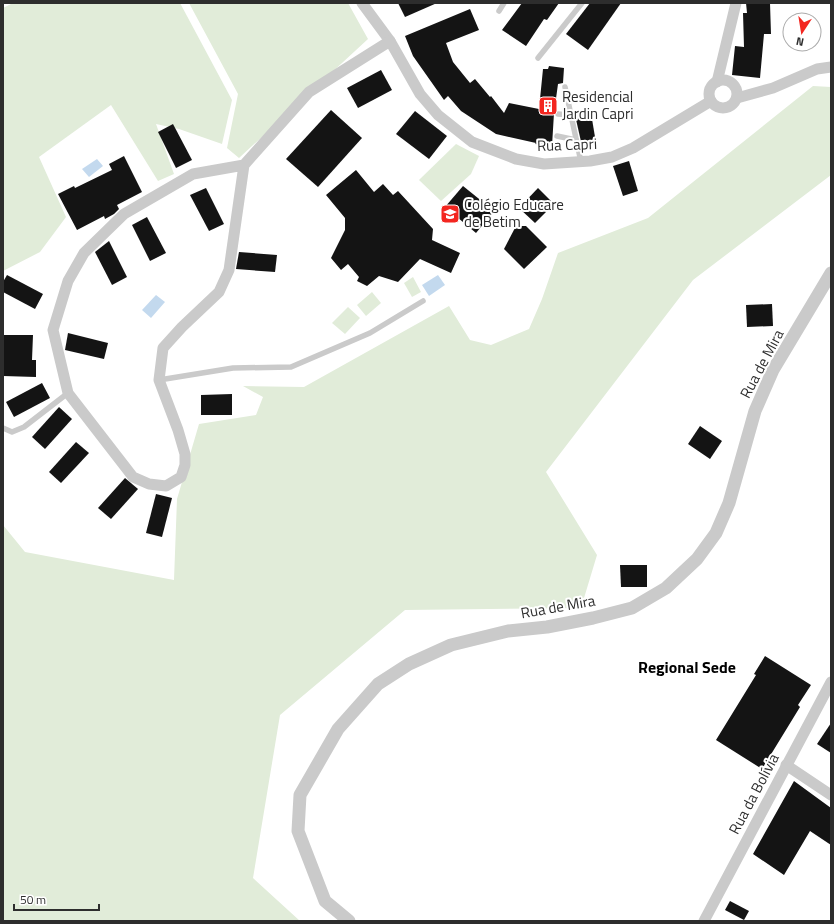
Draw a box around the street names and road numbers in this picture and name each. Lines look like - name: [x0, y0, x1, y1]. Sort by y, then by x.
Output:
- street label: Rua Capri: [537, 132, 597, 157]
- street label: Rua de Mira: [734, 325, 790, 402]
- street label: Rua de Mira: [519, 589, 597, 624]
- street label: Rua da Bolívia: [723, 749, 785, 838]

